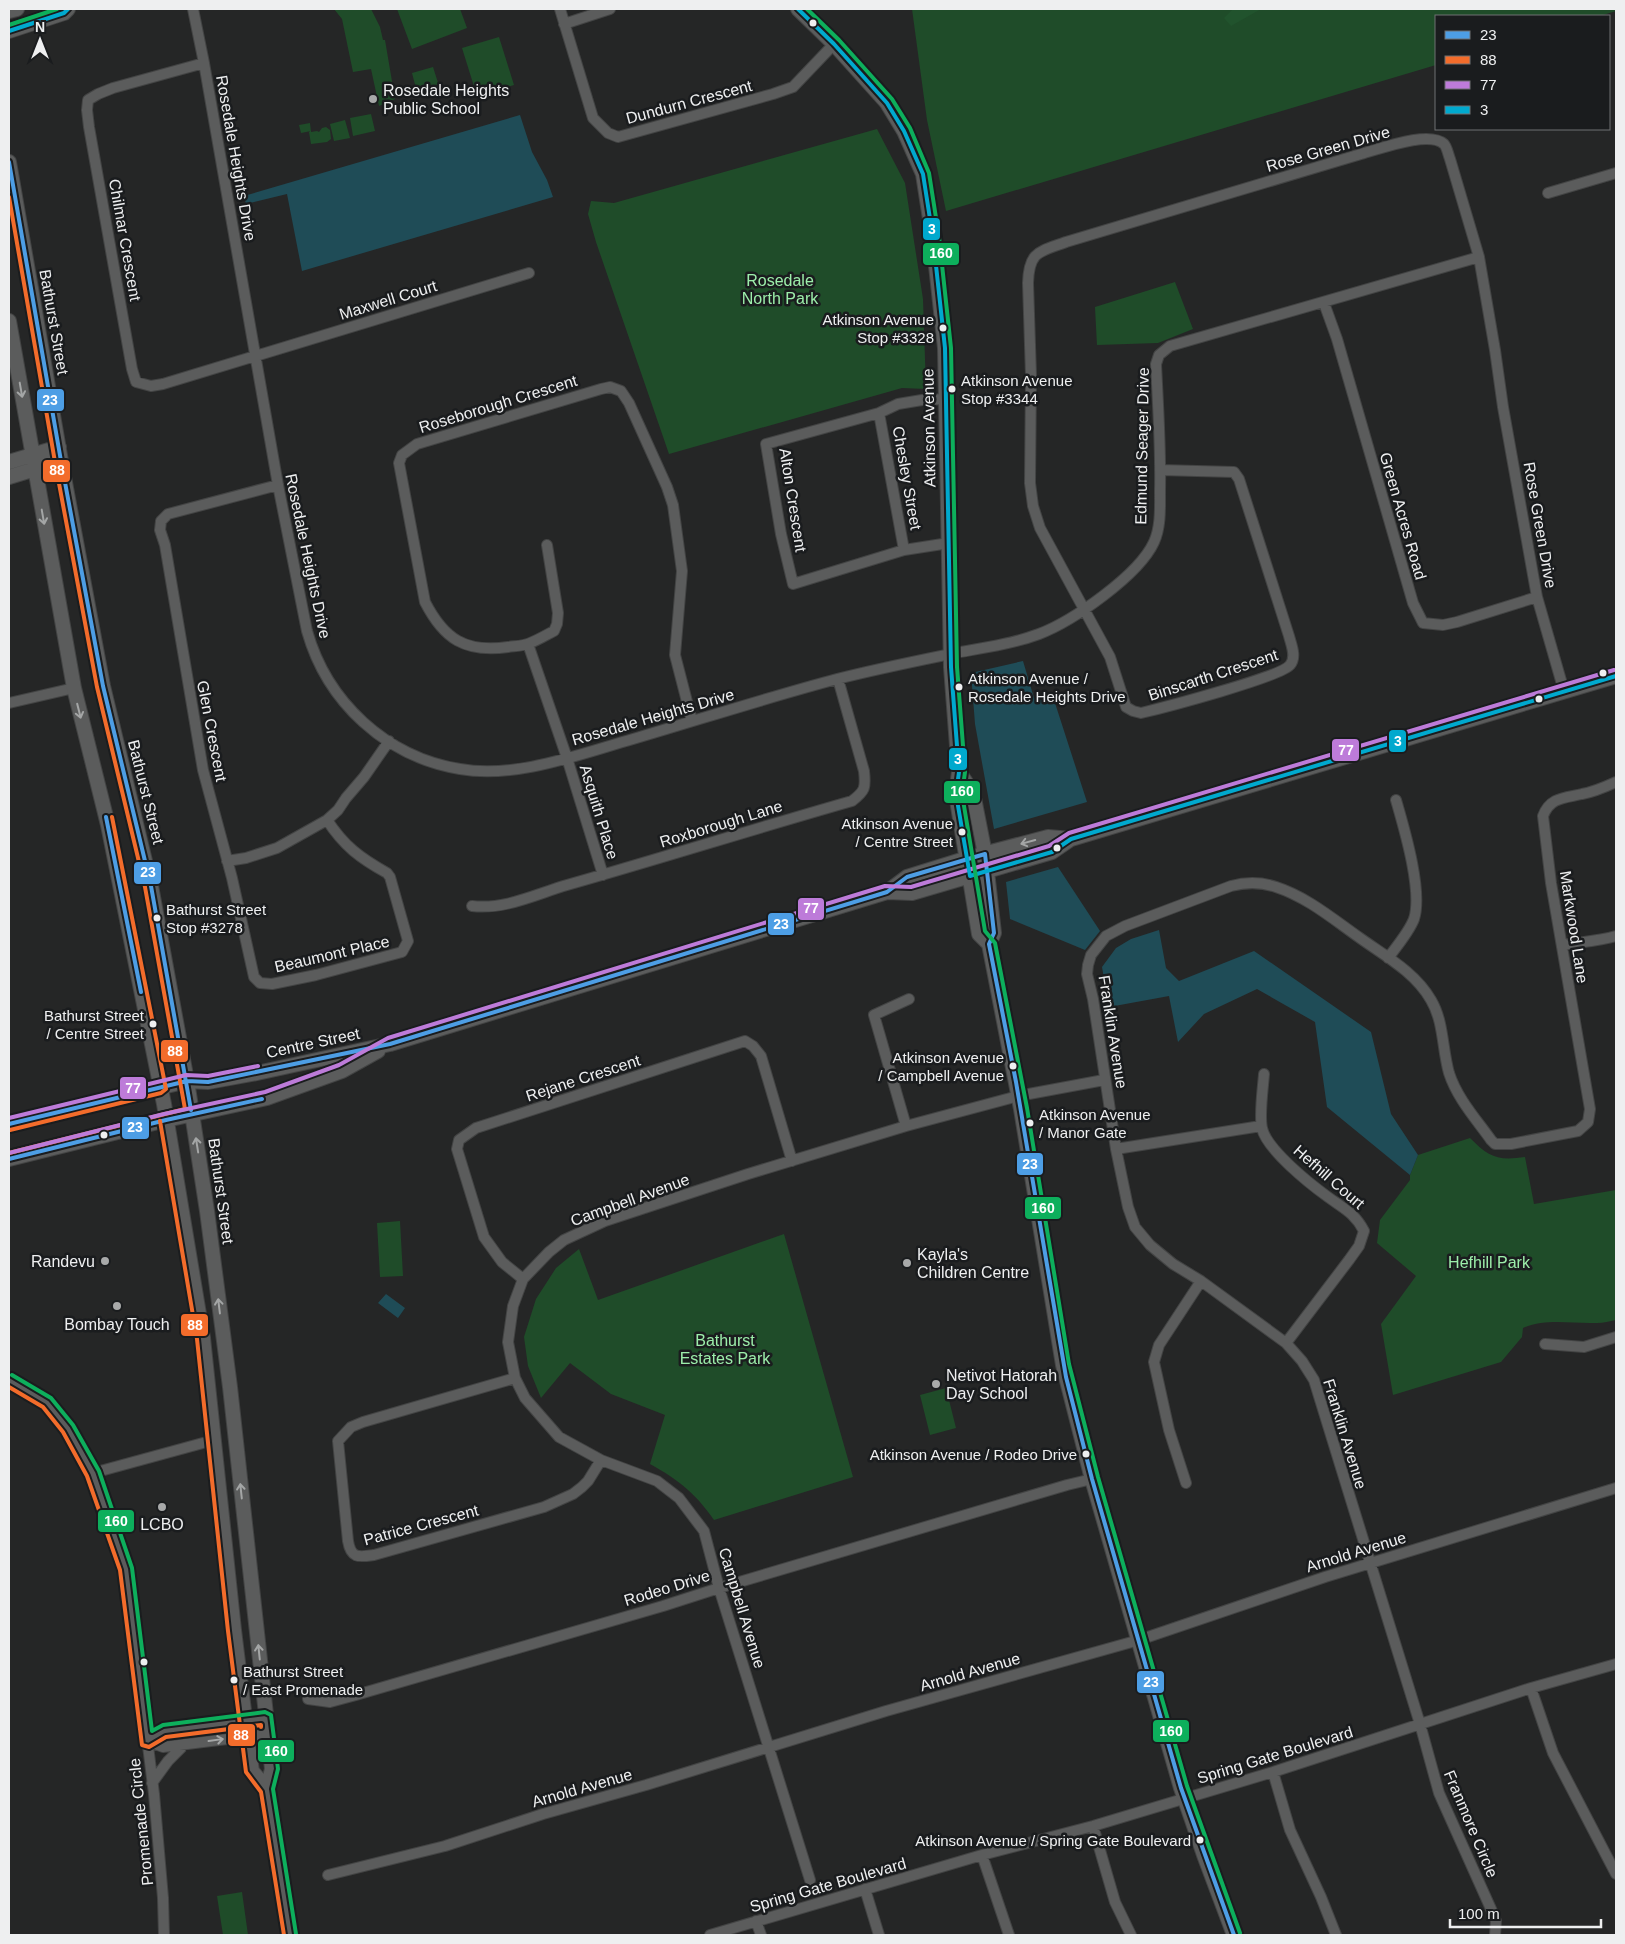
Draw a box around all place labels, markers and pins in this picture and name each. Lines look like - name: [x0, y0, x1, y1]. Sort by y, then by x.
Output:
- unlabelled marker: [808, 18, 818, 28]
- place label: Rosedale Heights Public School: [383, 82, 509, 117]
- marker: Rosedale Heights Public School: [367, 93, 379, 105]
- place label: Atkinson Avenue Stop #3328: [823, 311, 934, 346]
- marker: Atkinson Avenue Stop #3328: [938, 323, 948, 333]
- place label: Atkinson Avenue Stop #3344: [961, 372, 1072, 407]
- marker: Atkinson Avenue Stop #3344: [947, 384, 957, 394]
- unlabelled marker: [1598, 668, 1608, 678]
- place label: Atkinson Avenue / Rosedale Heights Drive: [968, 670, 1126, 705]
- marker: Atkinson Avenue / Rosedale Heights Drive: [954, 682, 964, 692]
- unlabelled marker: [1534, 694, 1544, 704]
- place label: Atkinson Avenue / Centre Street: [842, 815, 954, 850]
- marker: Atkinson Avenue / Centre Street: [957, 827, 967, 837]
- unlabelled marker: [1052, 843, 1062, 853]
- place label: Bathurst Street Stop #3278: [166, 901, 267, 936]
- marker: Bathurst Street Stop #3278: [152, 913, 162, 923]
- place label: Bathurst Street / Centre Street: [44, 1007, 145, 1042]
- marker: Bathurst Street / Centre Street: [148, 1019, 158, 1029]
- place label: Atkinson Avenue / Campbell Avenue: [878, 1049, 1004, 1084]
- marker: Atkinson Avenue / Campbell Avenue: [1008, 1061, 1018, 1071]
- place label: Atkinson Avenue / Manor Gate: [1039, 1106, 1150, 1141]
- marker: Atkinson Avenue / Manor Gate: [1025, 1118, 1035, 1128]
- unlabelled marker: [99, 1130, 109, 1140]
- place label: Kayla's Children Centre: [917, 1246, 1029, 1281]
- place label: Randevu: [31, 1253, 95, 1270]
- marker: Randevu: [99, 1255, 111, 1267]
- marker: Kayla's Children Centre: [901, 1257, 913, 1269]
- marker: Bombay Touch: [111, 1300, 123, 1312]
- place label: Bombay Touch: [64, 1316, 170, 1333]
- place label: Netivot Hatorah Day School: [946, 1367, 1057, 1402]
- marker: Netivot Hatorah Day School: [930, 1378, 942, 1390]
- place label: Atkinson Avenue / Rodeo Drive: [870, 1446, 1077, 1463]
- marker: Atkinson Avenue / Rodeo Drive: [1081, 1449, 1091, 1459]
- marker: LCBO: [156, 1501, 168, 1513]
- place label: LCBO: [140, 1516, 184, 1533]
- unlabelled marker: [139, 1657, 149, 1667]
- place label: Bathurst Street / East Promenade: [243, 1663, 363, 1698]
- marker: Bathurst Street / East Promenade: [229, 1675, 239, 1685]
- place label: Atkinson Avenue / Spring Gate Boulevard: [915, 1832, 1191, 1849]
- marker: Atkinson Avenue / Spring Gate Boulevard: [1195, 1835, 1205, 1845]

